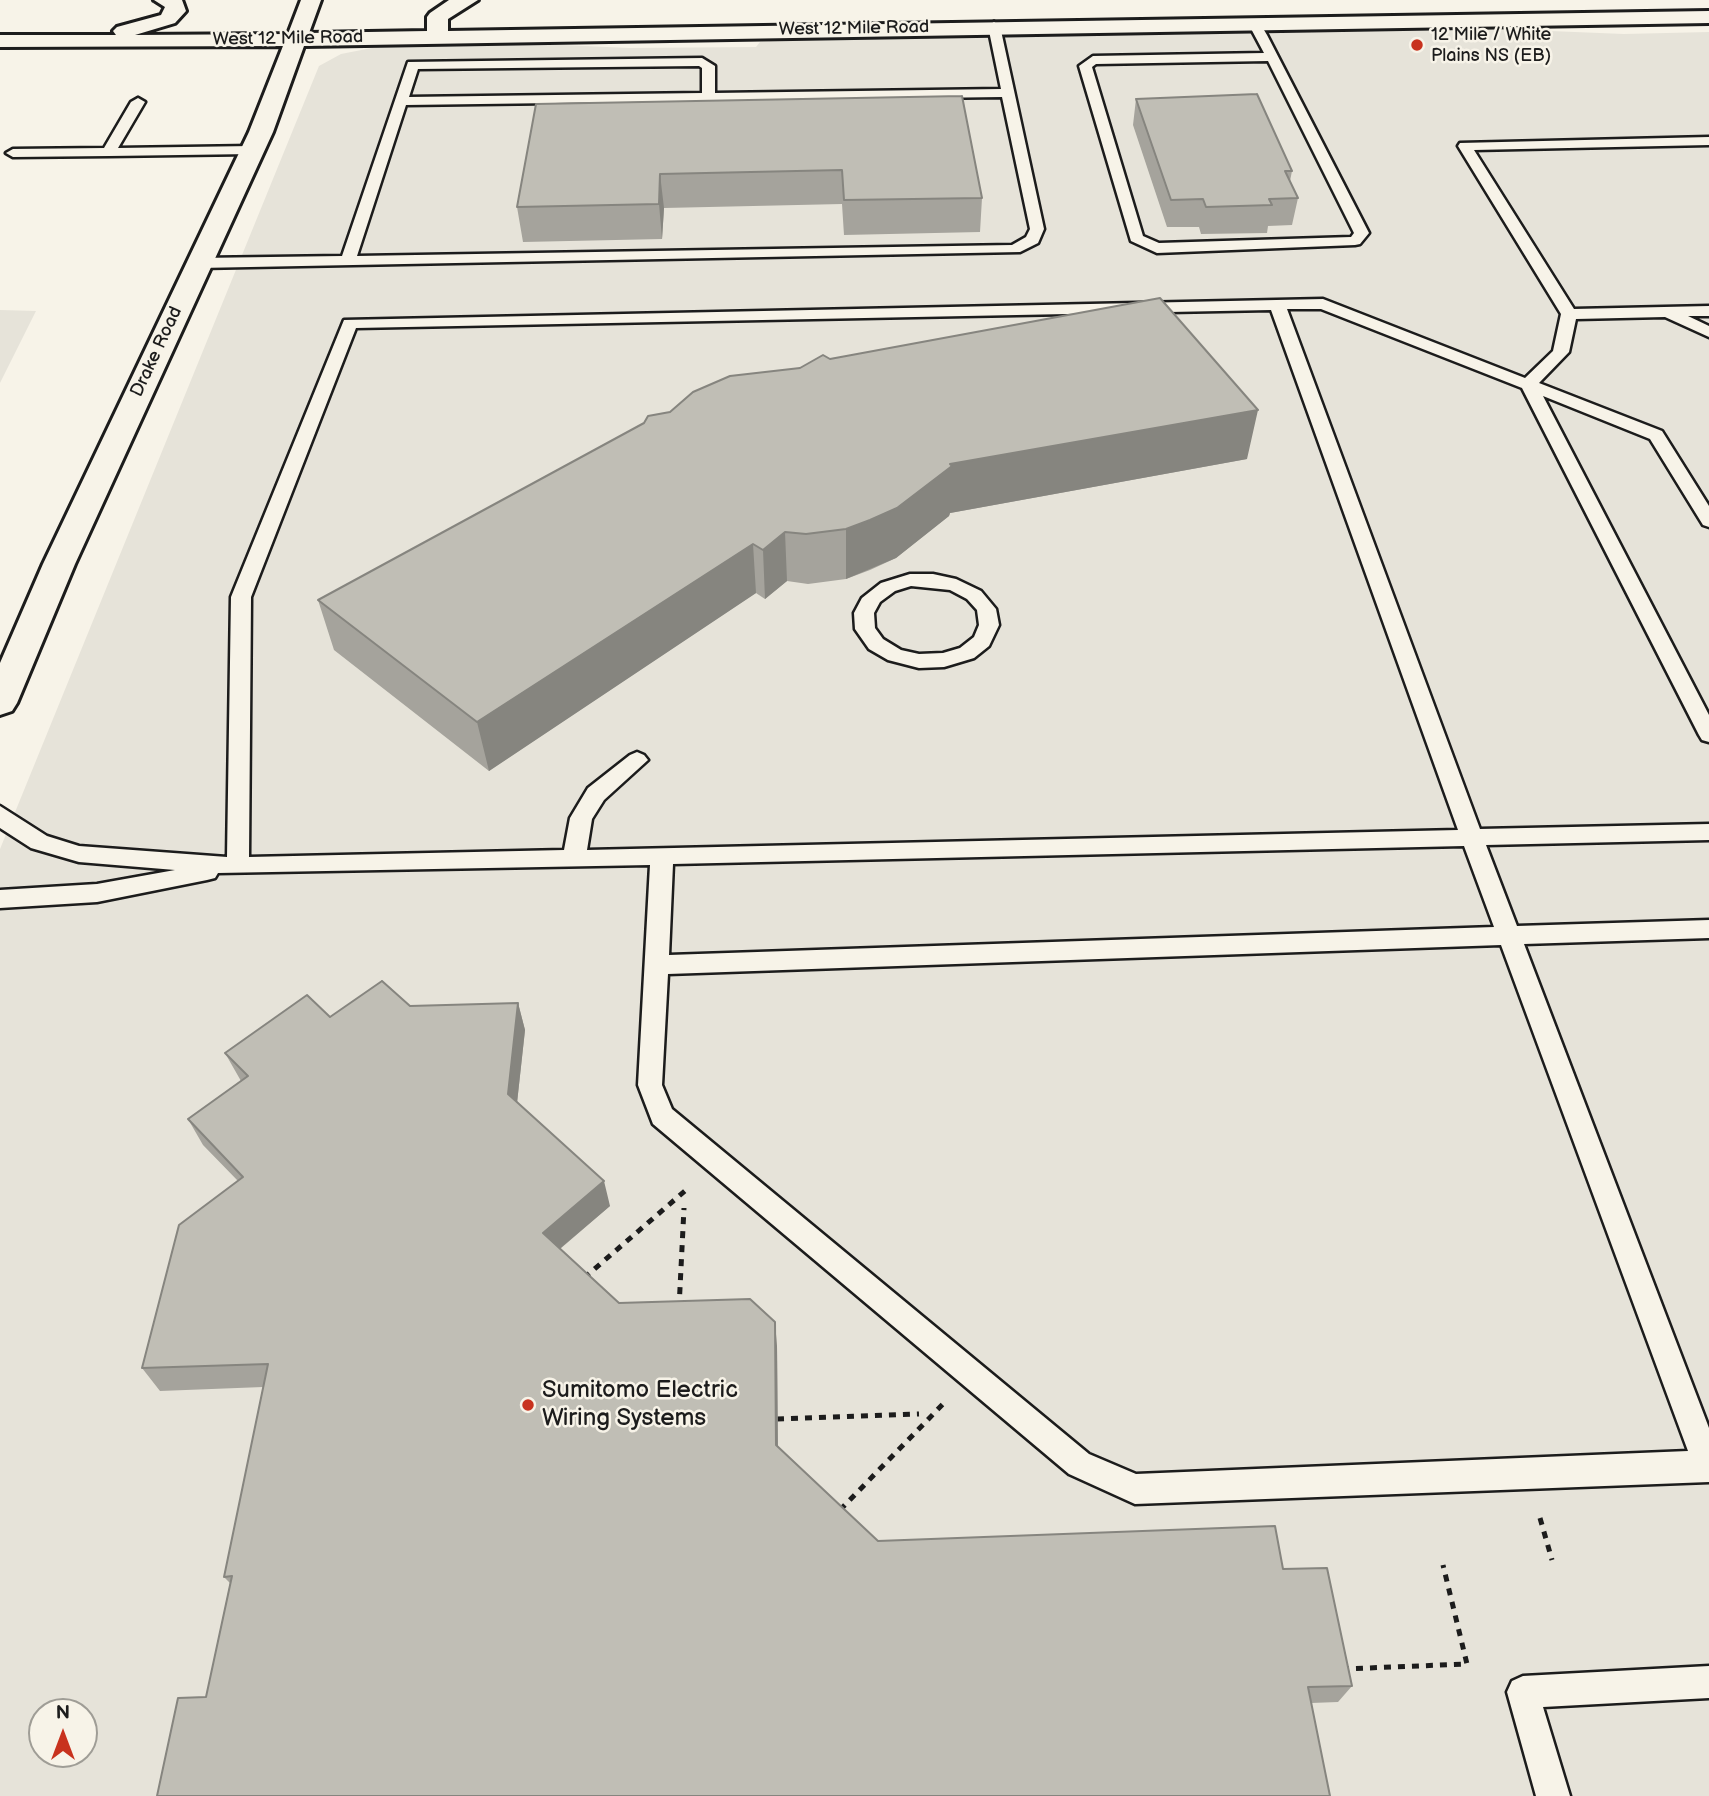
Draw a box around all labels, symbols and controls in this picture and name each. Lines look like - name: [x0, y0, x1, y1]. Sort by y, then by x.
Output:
- street label: West 12 Mile Road: [779, 17, 929, 41]
- place label: 12 Mile / White Plains NS (EB): [1431, 24, 1551, 66]
- street label: West 12 Mile Road: [213, 27, 363, 51]
- marker: 12 Mile / White Plains NS (EB): [1409, 37, 1425, 53]
- street label: Drake Road: [127, 303, 187, 401]
- place label: Sumitomo Electric Wiring Systems: [542, 1377, 738, 1433]
- marker: Sumitomo Electric Wiring Systems: [520, 1397, 536, 1413]
- north arrow: [28, 1698, 98, 1768]
- text: N: [56, 1702, 70, 1725]

